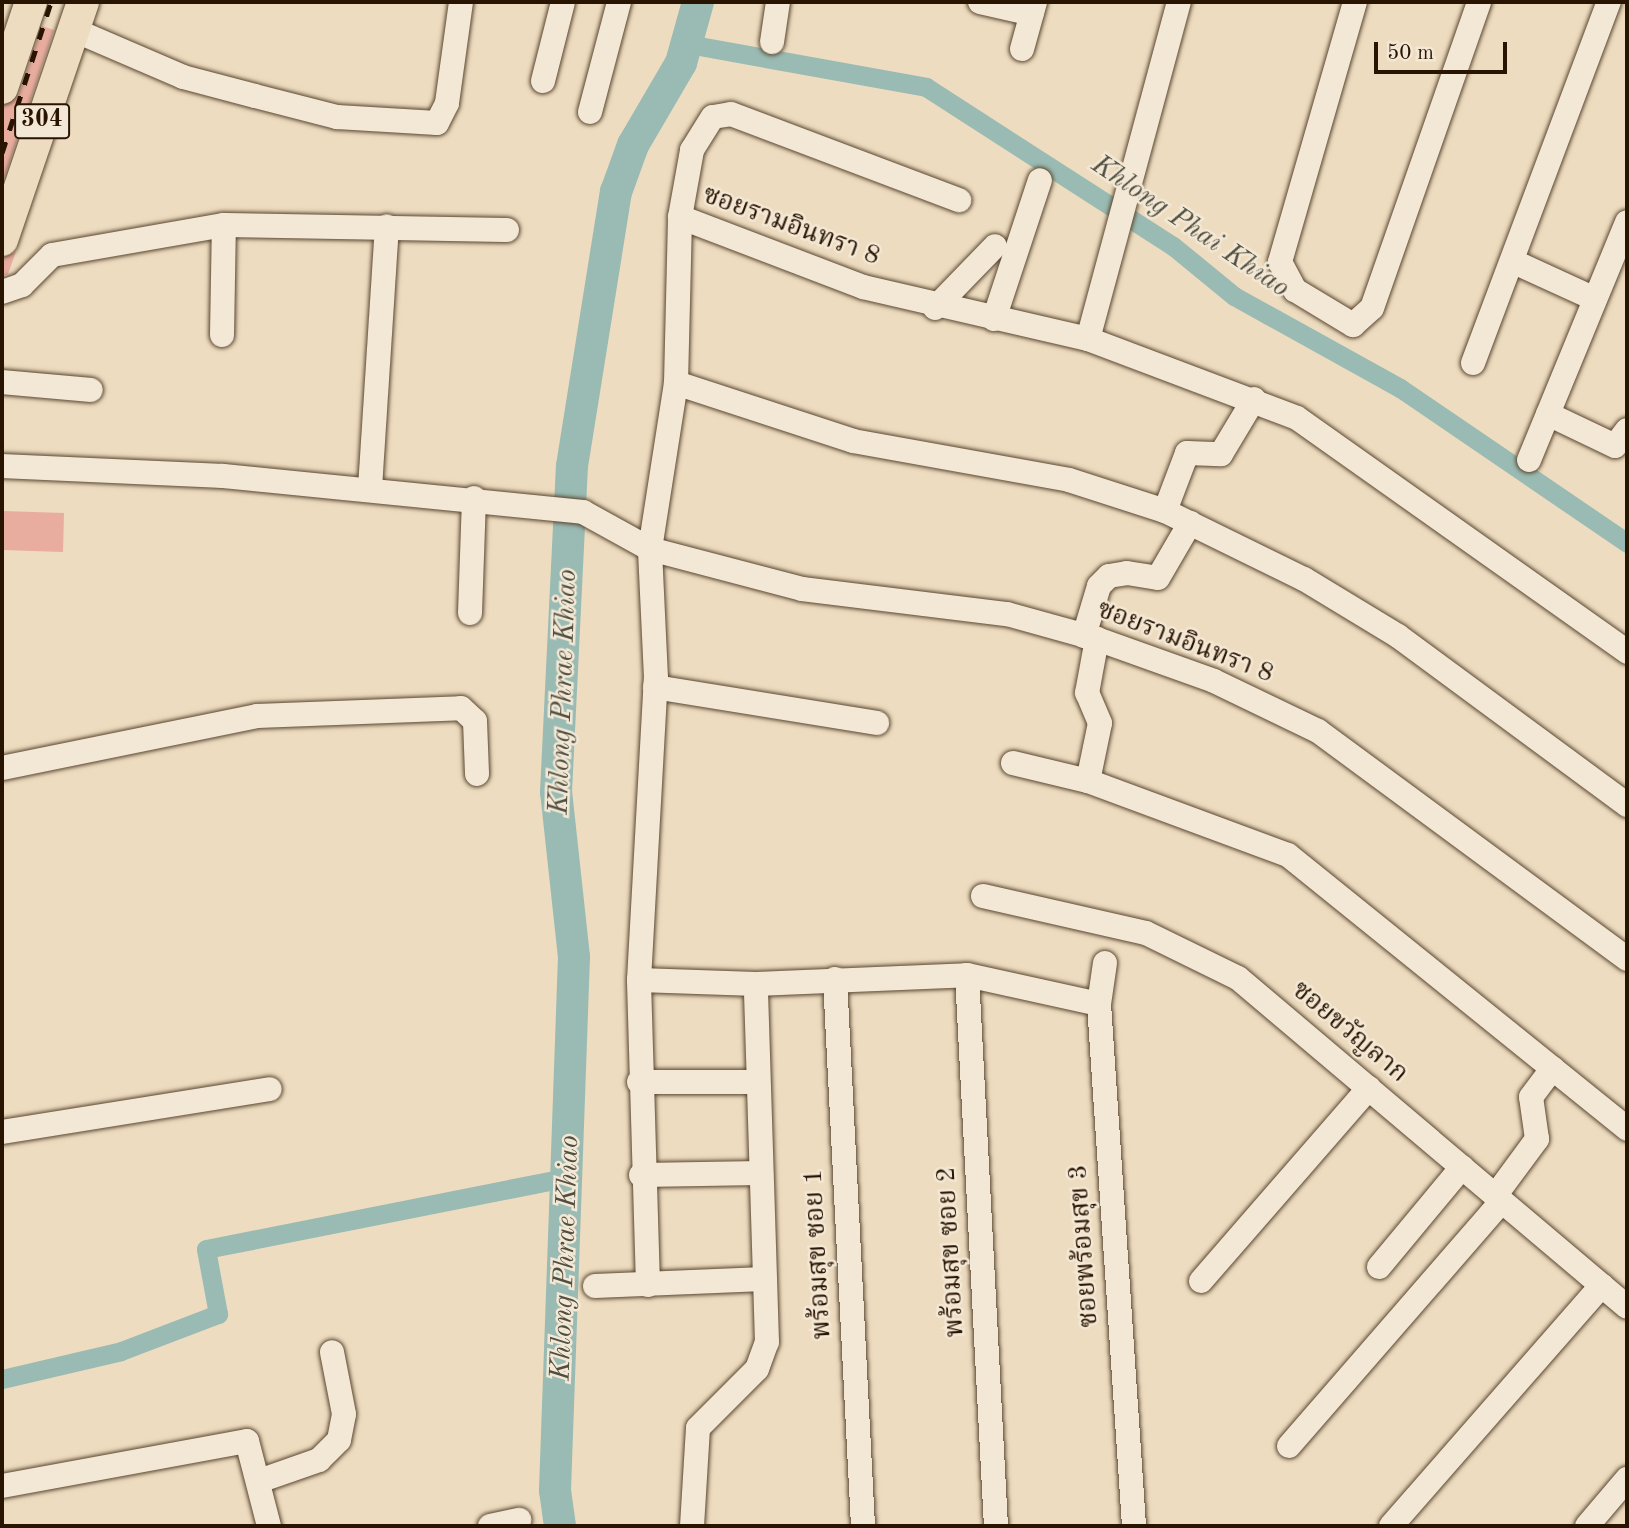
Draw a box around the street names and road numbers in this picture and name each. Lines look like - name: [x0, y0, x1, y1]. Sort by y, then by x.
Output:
- road number: 304: [14, 100, 70, 141]
- street label: ซอยรามอินทรา 8: [698, 180, 884, 274]
- street label: ซอยรามอินทรา 8: [1092, 595, 1278, 691]
- street label: ซอยขวัญลาก: [1285, 976, 1413, 1090]
- street label: ซอยพร้อมสุข 3: [1064, 1163, 1106, 1329]
- street label: พร้อมสุข ซอย 2: [932, 1166, 972, 1338]
- street label: พร้อมสุข ซอย 1: [799, 1168, 839, 1340]

